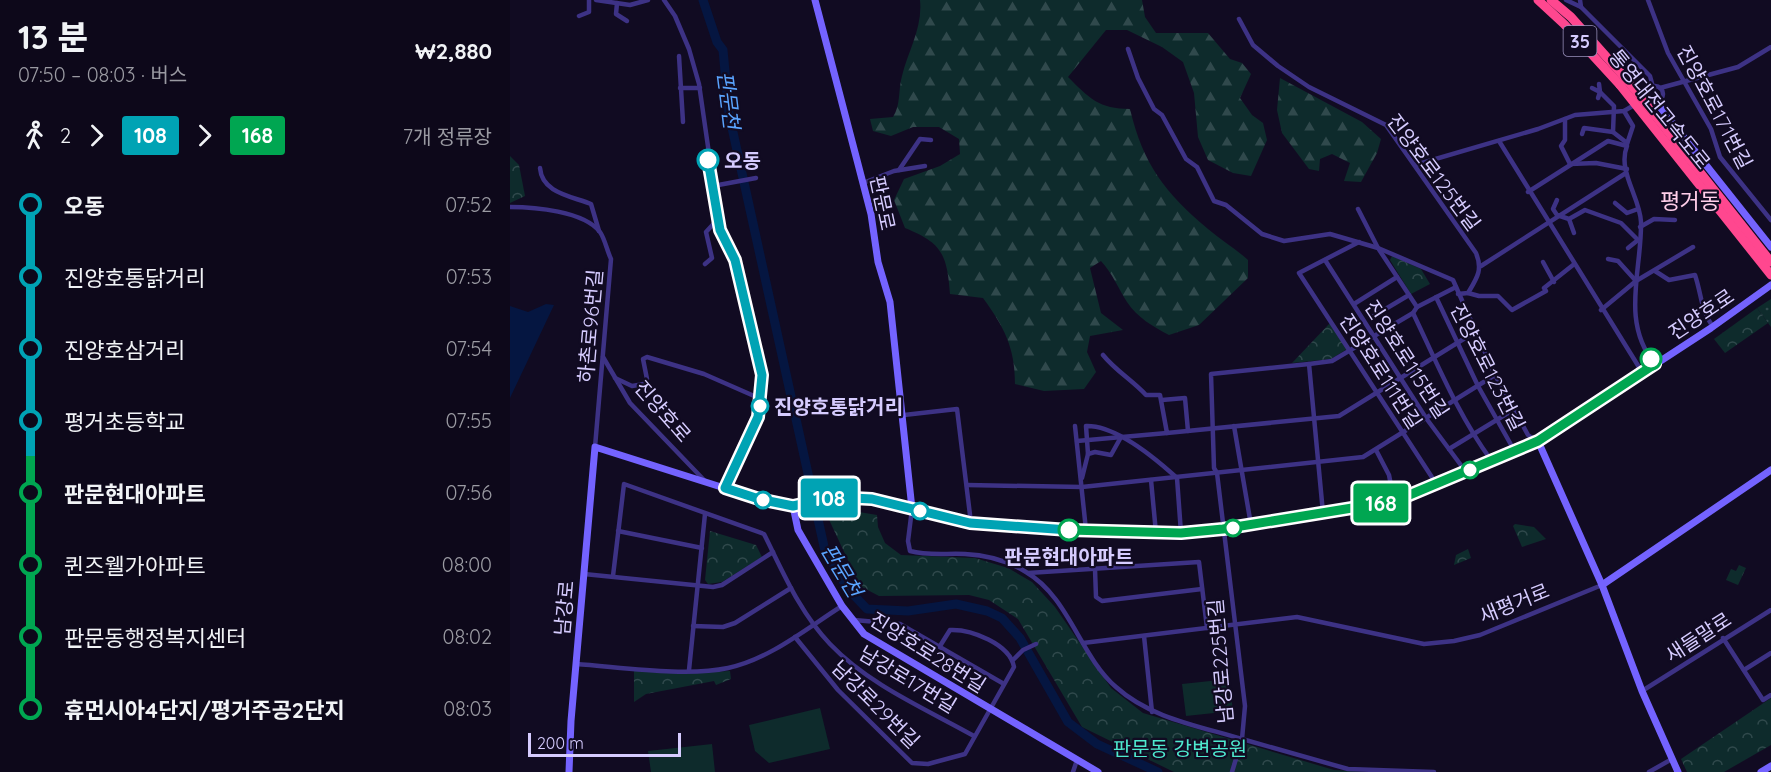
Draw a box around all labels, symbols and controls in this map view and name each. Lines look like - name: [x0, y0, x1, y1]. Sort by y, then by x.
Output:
- text: 13 분: [18, 16, 88, 57]
- road number: 35: [1564, 26, 1596, 56]
- text: ₩2,880: [415, 37, 492, 65]
- street label: 진양호로171번길: [1672, 41, 1758, 173]
- street label: 통영대전고속도로: [1604, 44, 1716, 174]
- text: 07:50 – 08:03 · 버스: [18, 62, 187, 87]
- water label: 판문천: [713, 70, 746, 133]
- street label: 진양호로125번길: [1382, 109, 1486, 235]
- icon: walk: [18, 119, 51, 152]
- icon: forward: [80, 119, 113, 152]
- icon: forward: [188, 119, 221, 152]
- text: 108: [134, 122, 167, 148]
- text: 168: [242, 122, 273, 148]
- text: 2: [60, 123, 71, 148]
- text: 7개 정류장: [403, 124, 492, 149]
- place label: 오동: [724, 148, 761, 173]
- marker: 오동: [697, 149, 719, 171]
- street label: 판문로: [865, 173, 901, 233]
- district label: 평거동: [1660, 187, 1720, 215]
- text: 오동: [64, 192, 104, 220]
- text: 07:52: [445, 192, 492, 217]
- text: 진양호통닭거리: [64, 264, 206, 292]
- text: 07:53: [446, 264, 492, 289]
- street label: 하촌로96번길: [573, 268, 607, 384]
- street label: 진양호로: [1663, 283, 1739, 345]
- street label: 진양호로115번길: [1359, 295, 1455, 423]
- street label: 진양호로123번길: [1445, 299, 1531, 435]
- street label: 진양호로111번길: [1334, 309, 1428, 433]
- text: 진양호삼거리: [64, 336, 185, 364]
- text: 07:54: [446, 336, 492, 361]
- unlabelled marker: [1640, 348, 1662, 370]
- street label: 진양호로: [629, 375, 697, 447]
- place label: 진양호통닭거리: [774, 394, 903, 419]
- marker: 진양호통닭거리: [751, 397, 769, 415]
- text: 평거초등학교: [64, 408, 185, 436]
- text: 07:55: [445, 408, 492, 433]
- unlabelled marker: [1461, 461, 1479, 479]
- line badge: 108: [794, 478, 864, 518]
- text: 판문현대아파트: [64, 480, 206, 508]
- text: 07:56: [446, 480, 492, 505]
- line badge: 168: [1346, 484, 1416, 522]
- text: 108: [813, 485, 845, 511]
- text: 168: [1365, 490, 1397, 516]
- unlabelled marker: [754, 491, 772, 509]
- unlabelled marker: [911, 502, 929, 520]
- marker: 판문현대아파트: [1058, 519, 1080, 541]
- unlabelled marker: [1224, 519, 1242, 537]
- water label: 판문천: [816, 538, 869, 604]
- place label: 판문현대아파트: [1005, 544, 1133, 569]
- text: 퀸즈웰가아파트: [64, 552, 206, 580]
- text: 08:00: [442, 552, 492, 577]
- street label: 새평거로: [1475, 578, 1553, 628]
- street label: 남강로: [549, 579, 579, 637]
- street label: 남강로225번길: [1202, 598, 1238, 724]
- street label: 진양호로28번길: [865, 606, 991, 698]
- street label: 새들말로: [1660, 606, 1736, 668]
- text: 판문동행정복지센터: [64, 624, 246, 652]
- text: 08:02: [443, 624, 492, 649]
- street label: 남강로17번길: [855, 640, 961, 718]
- street label: 남강로29번길: [827, 655, 925, 753]
- text: 휴먼시아4단지/평거주공2단지: [64, 696, 345, 724]
- text: 08:03: [443, 696, 492, 721]
- scale bar: [528, 730, 681, 758]
- text: 200 m: [537, 733, 584, 753]
- park label: 판문동 강변공원: [1113, 736, 1247, 761]

